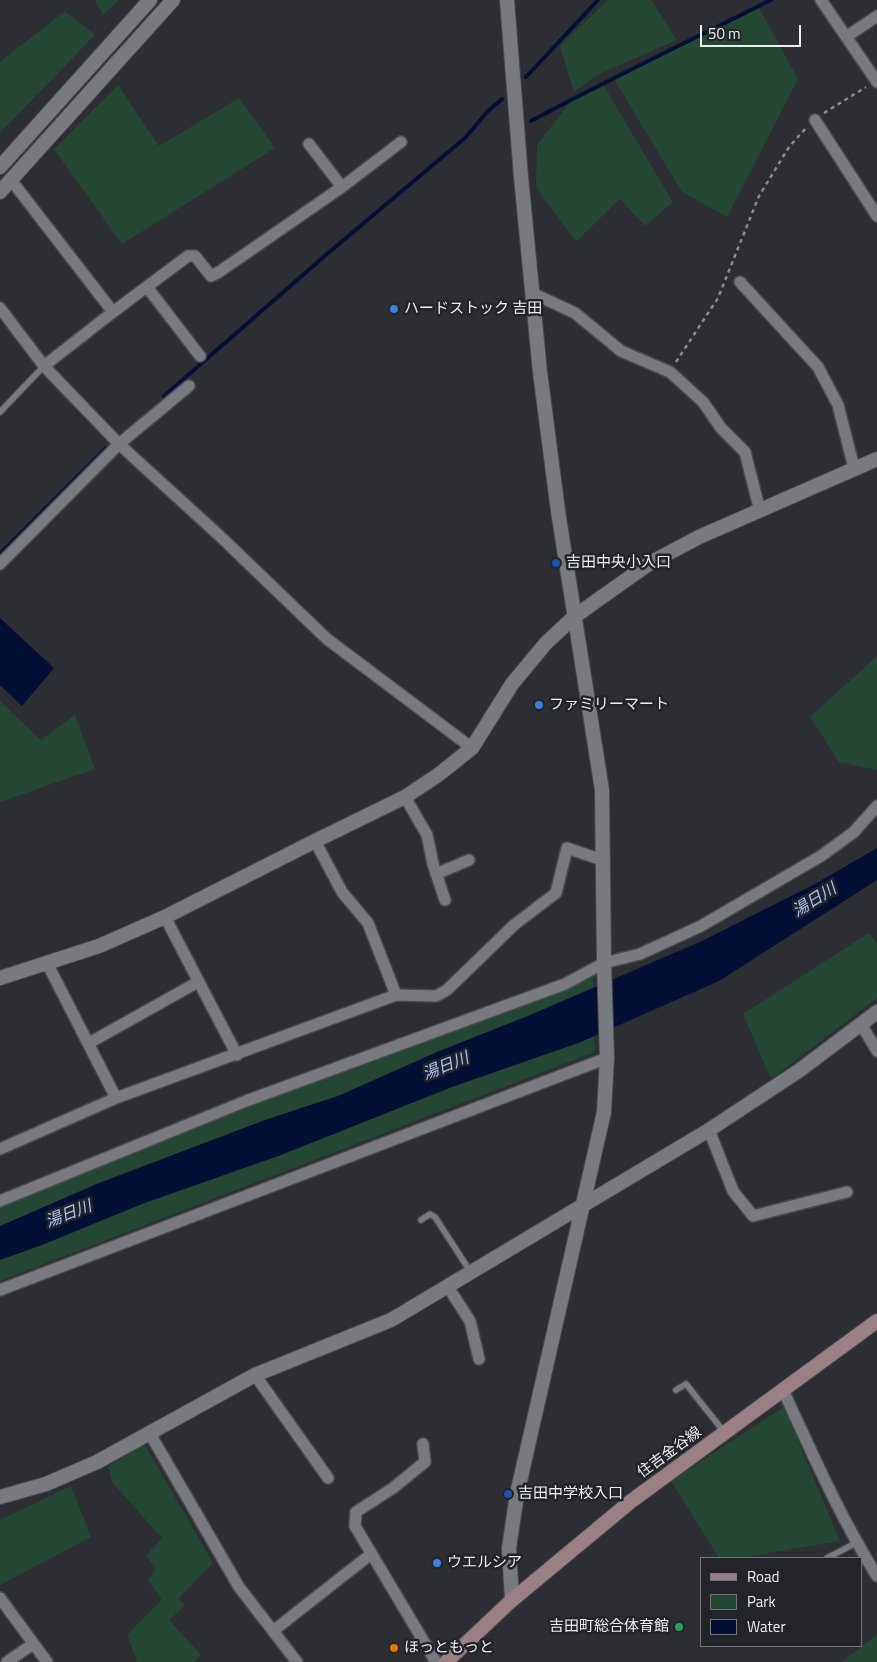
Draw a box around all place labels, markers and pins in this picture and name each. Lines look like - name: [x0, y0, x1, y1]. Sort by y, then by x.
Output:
- place label: ハードストック 吉田: [404, 300, 542, 318]
- marker: ハードストック 吉田: [388, 303, 400, 315]
- place label: 吉田中央小入口: [566, 554, 671, 572]
- marker: 吉田中央小入口: [550, 557, 562, 569]
- place label: ファミリーマート: [549, 696, 669, 714]
- marker: ファミリーマート: [533, 699, 545, 711]
- place label: 吉田中学校入口: [518, 1485, 623, 1503]
- marker: 吉田中学校入口: [502, 1488, 514, 1500]
- place label: ウエルシア: [447, 1554, 522, 1572]
- marker: ウエルシア: [431, 1557, 443, 1569]
- place label: 吉田町総合体育館: [549, 1618, 669, 1636]
- marker: 吉田町総合体育館: [673, 1621, 685, 1633]
- place label: ほっともっと: [404, 1639, 494, 1657]
- marker: ほっともっと: [388, 1642, 400, 1654]

